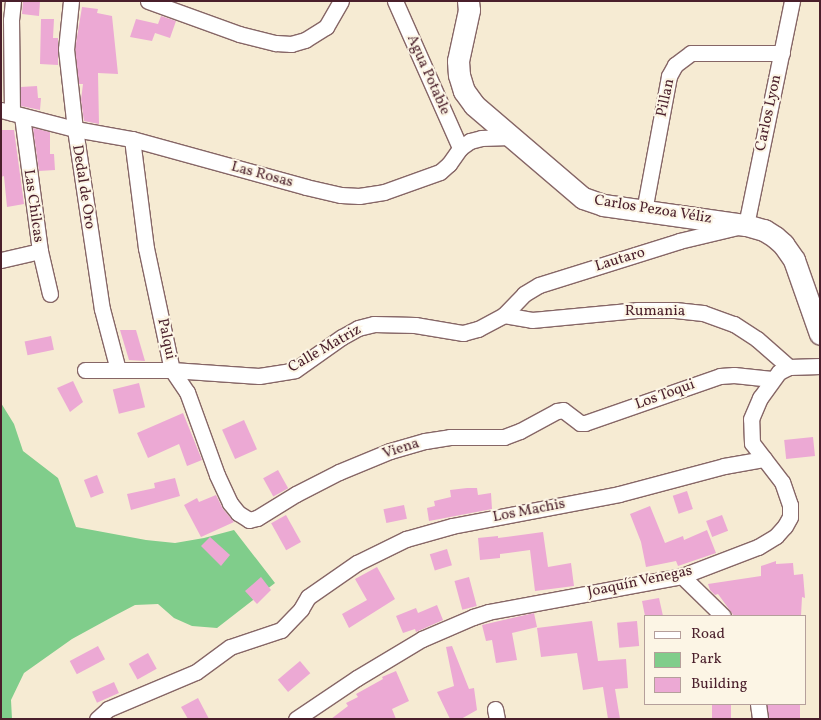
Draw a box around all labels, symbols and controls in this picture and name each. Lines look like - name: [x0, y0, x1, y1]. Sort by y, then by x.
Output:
- street label: Agua Potable: [402, 32, 454, 118]
- street label: Carlos Lyon: [752, 73, 786, 153]
- street label: Pillan: [653, 77, 679, 119]
- street label: Dedal de Oro: [67, 143, 99, 231]
- street label: Las Rosas: [229, 158, 295, 192]
- street label: Las Chilcas: [19, 168, 47, 244]
- street label: Carlos Pezoa Véliz: [593, 192, 713, 228]
- street label: Lautaro: [593, 244, 647, 276]
- street label: Rumania: [625, 303, 685, 321]
- street label: Palqui: [153, 317, 179, 361]
- street label: Calle Matriz: [285, 321, 365, 377]
- street label: Los Toqui: [632, 376, 698, 414]
- street label: Viena: [380, 435, 422, 463]
- street label: Los Machis: [491, 495, 567, 527]
- street label: Joaquín Venegas: [586, 562, 694, 602]
- legend: [644, 615, 806, 705]
- text: Road: [691, 624, 725, 645]
- text: Park: [691, 649, 722, 670]
- text: Building: [691, 674, 747, 695]

